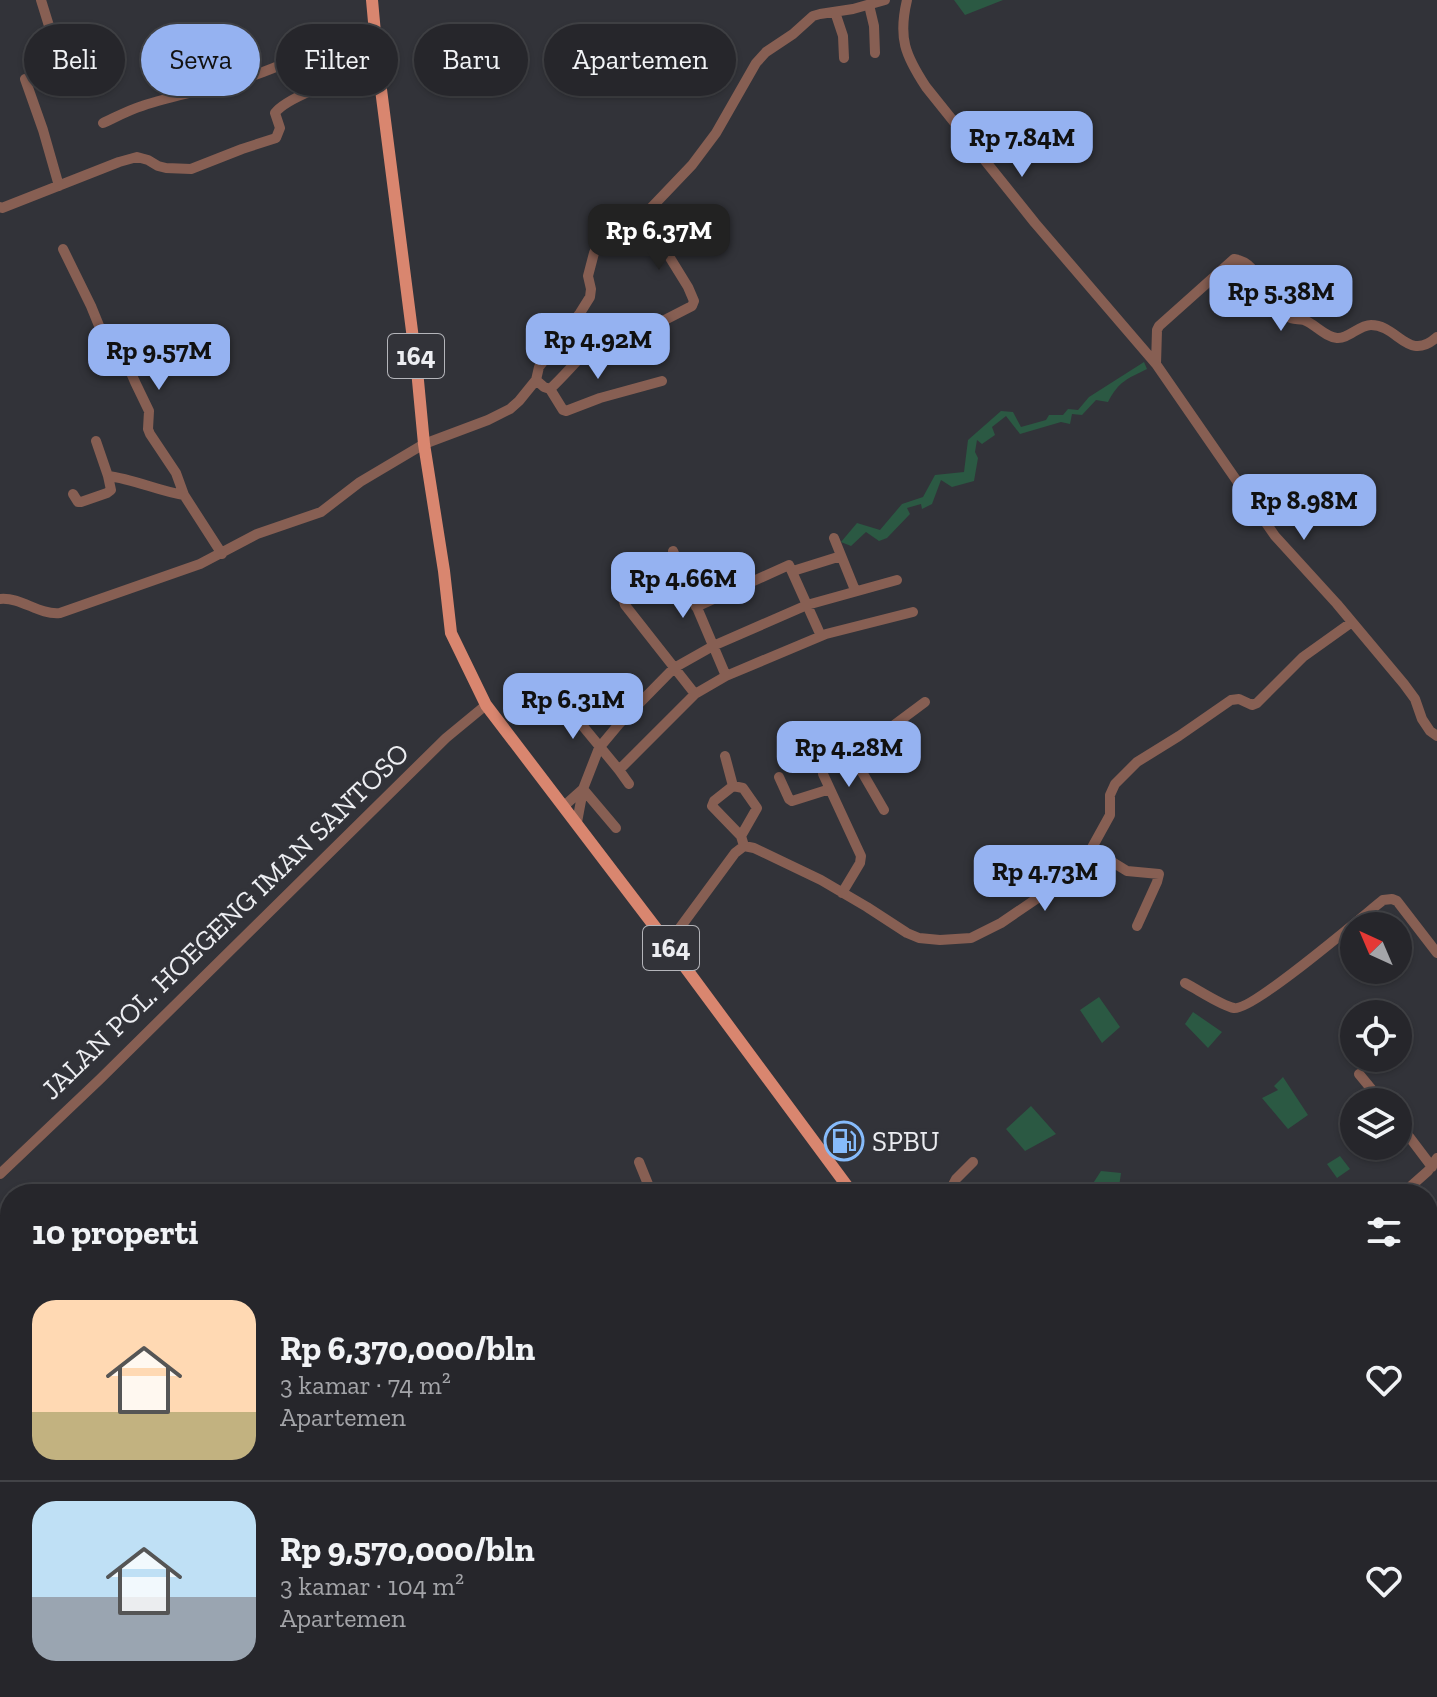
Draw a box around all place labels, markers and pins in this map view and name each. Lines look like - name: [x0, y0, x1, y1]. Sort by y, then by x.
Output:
- pin: Rp 7.84M: [939, 111, 1105, 179]
- pin: Rp 6.37M: [576, 204, 742, 272]
- pin: Rp 5.38M: [1198, 265, 1364, 333]
- pin: Rp 4.92M: [515, 313, 681, 381]
- pin: Rp 9.57M: [76, 324, 242, 392]
- pin: Rp 8.98M: [1221, 474, 1387, 542]
- pin: Rp 4.66M: [600, 552, 766, 620]
- pin: Rp 6.31M: [490, 673, 656, 741]
- pin: Rp 4.28M: [766, 721, 932, 789]
- pin: Rp 4.73M: [962, 845, 1128, 913]
- fuel station icon: SPBU: [823, 1120, 865, 1162]
- place label: SPBU: [872, 1125, 940, 1158]

